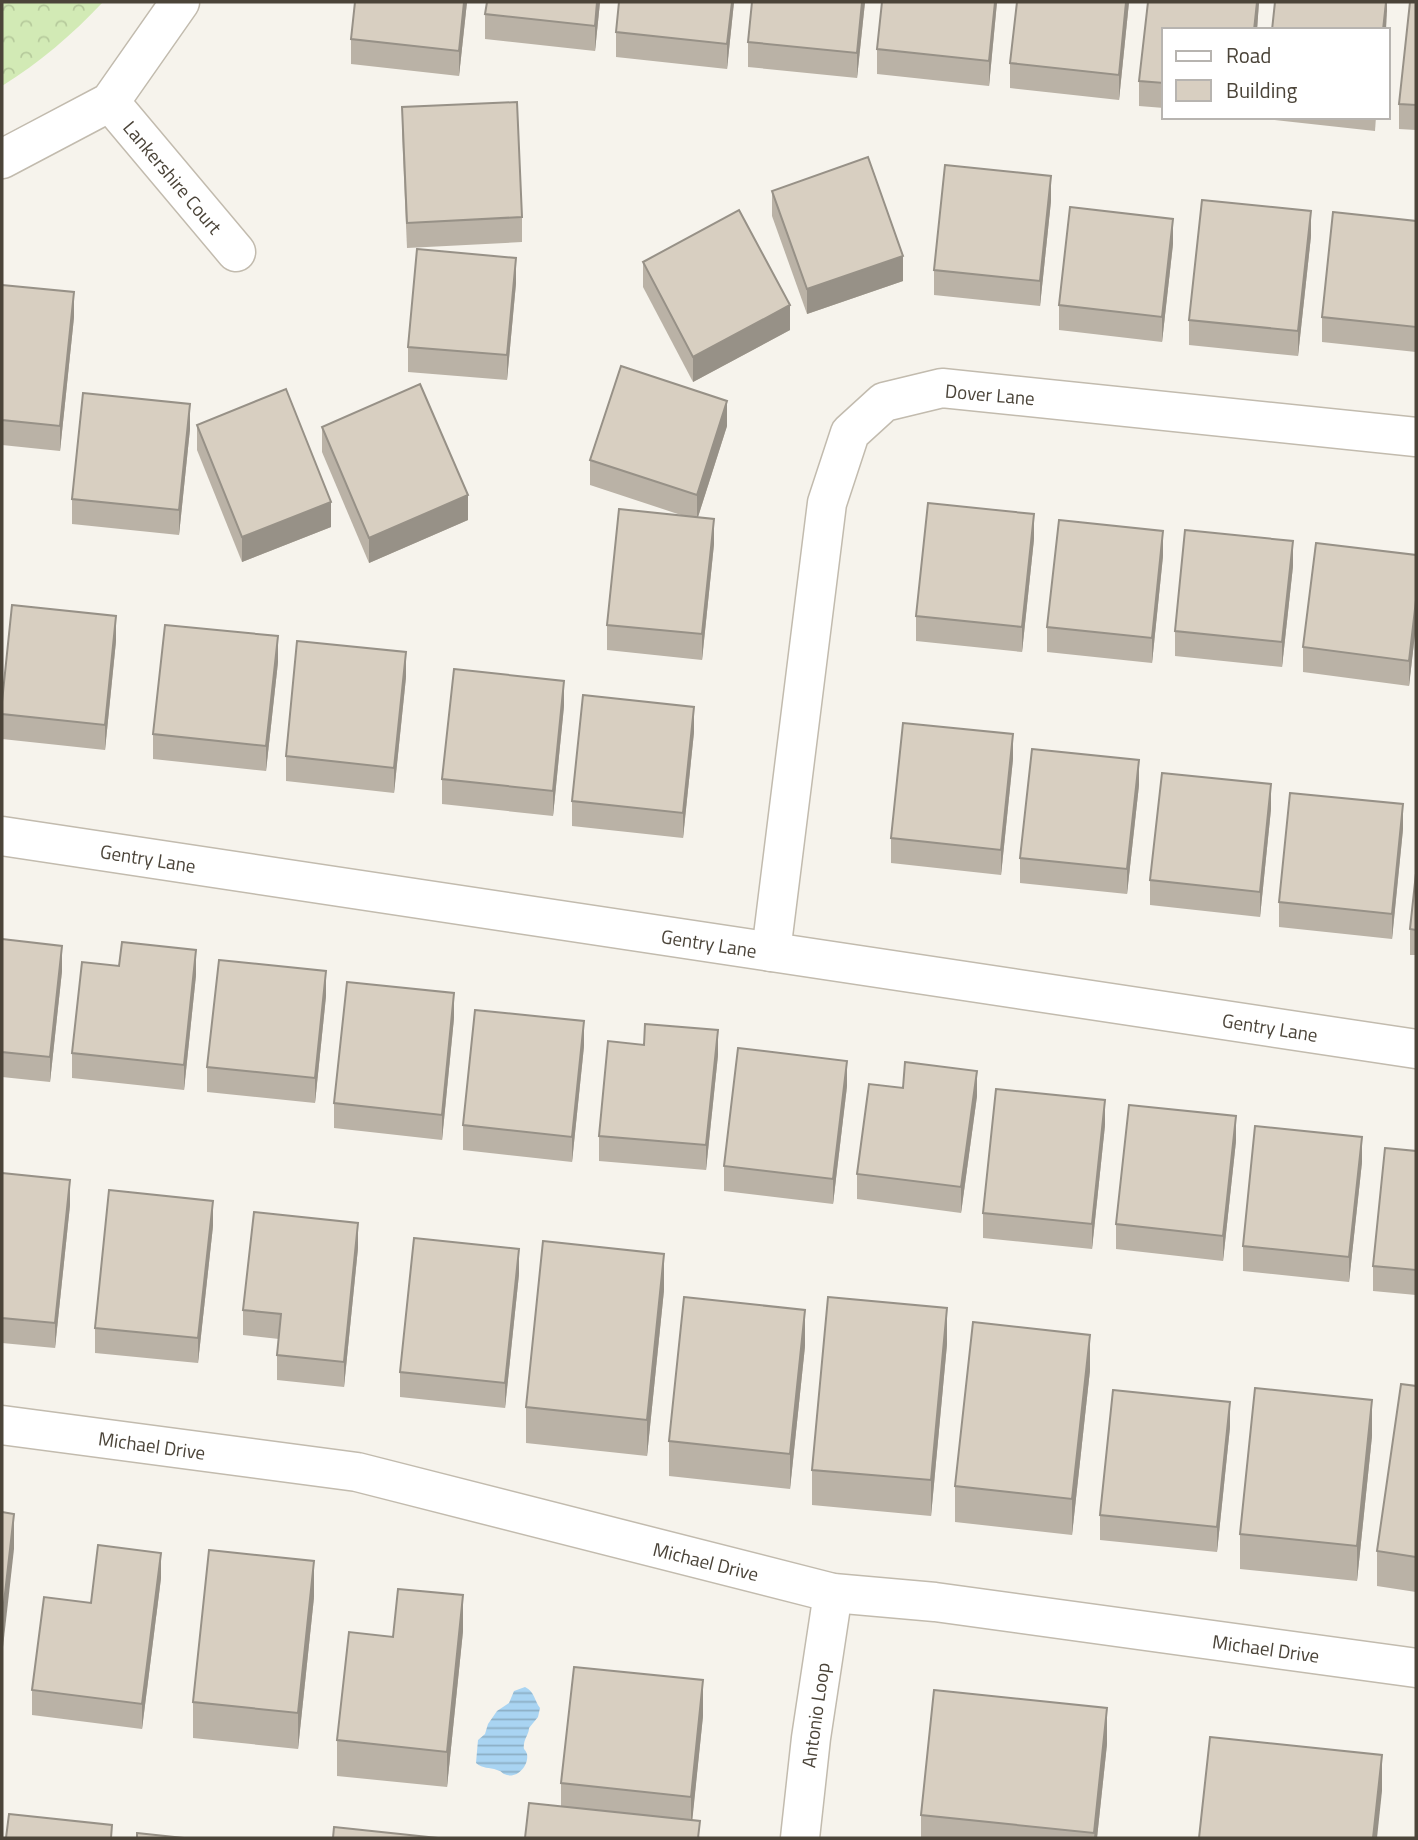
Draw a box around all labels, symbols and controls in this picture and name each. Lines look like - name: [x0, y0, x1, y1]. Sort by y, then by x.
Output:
- legend: [1162, 28, 1390, 119]
- text: Road: [1226, 39, 1271, 71]
- text: Building: [1226, 74, 1298, 106]
- street label: Lankershire Court: [117, 114, 230, 240]
- street label: Dover Lane: [944, 376, 1036, 412]
- street label: Gentry Lane: [98, 836, 198, 880]
- street label: Gentry Lane: [659, 921, 759, 965]
- street label: Gentry Lane: [1220, 1005, 1320, 1049]
- street label: Michael Drive: [97, 1423, 207, 1467]
- street label: Michael Drive: [650, 1534, 762, 1588]
- street label: Michael Drive: [1211, 1626, 1321, 1670]
- street label: Antonio Loop: [793, 1661, 837, 1769]

